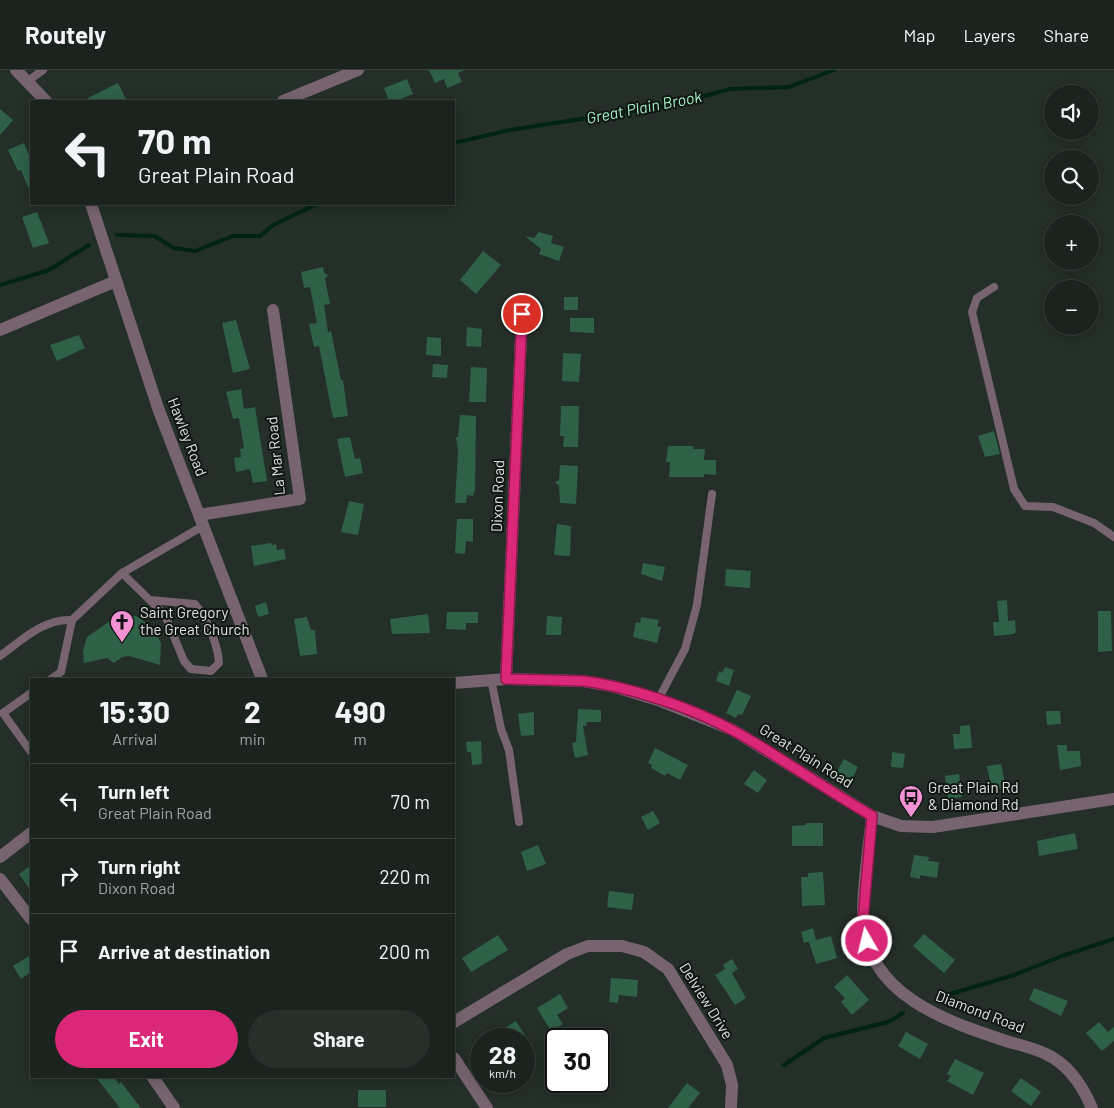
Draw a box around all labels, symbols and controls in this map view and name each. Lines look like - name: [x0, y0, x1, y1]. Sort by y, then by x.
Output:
- text: Routely: [25, 20, 106, 49]
- text: Map: [903, 24, 935, 46]
- text: Layers: [963, 24, 1016, 46]
- text: Share: [1044, 24, 1089, 46]
- map controls: [1044, 85, 1099, 335]
- button: sound: [1044, 85, 1099, 140]
- water label: Great Plain Brook: [585, 86, 703, 127]
- text: 70 m: [138, 119, 212, 161]
- icon: left: [55, 120, 120, 185]
- button: search: [1044, 150, 1099, 205]
- text: Great Plain Road: [138, 161, 294, 187]
- button: +: [1044, 215, 1099, 270]
- button: −: [1044, 280, 1099, 335]
- pin: [501, 293, 543, 335]
- icon: arrive: [508, 300, 536, 328]
- street label: Hawley Road: [165, 395, 211, 478]
- street label: La Mar Road: [262, 416, 288, 496]
- street label: Dixon Road: [487, 459, 507, 532]
- place label: Saint Gregory the Great Church: [140, 603, 250, 638]
- church icon: Saint Gregory the Great Church: [109, 609, 135, 643]
- text: 15:30: [99, 693, 170, 729]
- text: 2: [244, 693, 261, 729]
- text: 490: [335, 693, 386, 729]
- street label: Great Plain Road: [757, 719, 857, 791]
- text: Arrival: [112, 729, 157, 748]
- text: min: [239, 729, 265, 748]
- text: m: [354, 729, 367, 748]
- place label: Great Plain Rd & Diamond Rd: [928, 778, 1019, 813]
- text: Turn left: [98, 780, 169, 803]
- bus stop icon: Great Plain Rd & Diamond Rd: [898, 784, 924, 818]
- icon: left: [55, 787, 83, 815]
- text: 70 m: [391, 790, 430, 813]
- text: Great Plain Road: [98, 803, 212, 822]
- text: Turn right: [98, 855, 180, 878]
- icon: right: [55, 862, 83, 890]
- text: 220 m: [379, 865, 430, 888]
- text: Dixon Road: [98, 878, 175, 897]
- position arrow: [840, 914, 892, 966]
- icon: arrive: [55, 937, 83, 965]
- text: Arrive at destination: [98, 940, 270, 963]
- text: 200 m: [379, 940, 430, 963]
- street label: Delview Drive: [676, 959, 737, 1042]
- street label: Diamond Road: [933, 986, 1027, 1036]
- button: Exit: [55, 1010, 238, 1068]
- button: Share: [248, 1010, 430, 1068]
- speed limit sign: 30: [545, 1028, 610, 1093]
- text: 28: [489, 1039, 516, 1069]
- text: km/h: [489, 1066, 516, 1080]

